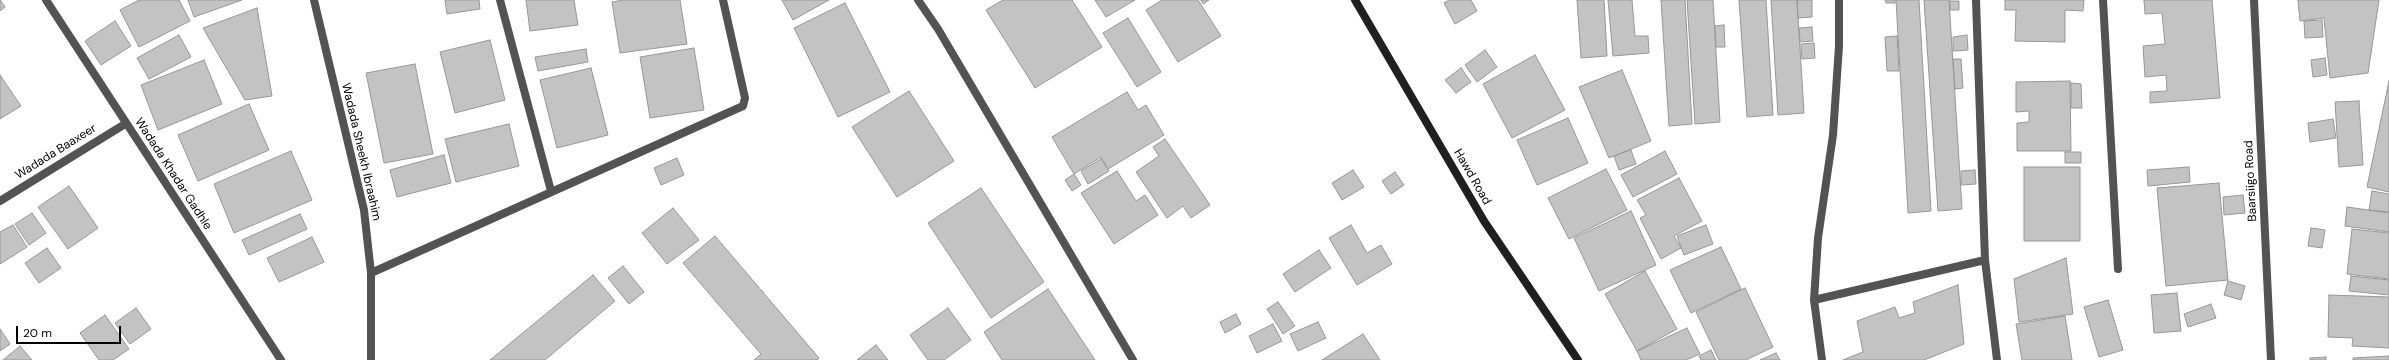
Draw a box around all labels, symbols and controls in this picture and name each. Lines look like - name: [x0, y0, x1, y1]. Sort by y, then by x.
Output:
- street label: Wadada Sheekh Ibraahim: [338, 82, 384, 222]
- street label: Wadada Khadar Gadhle: [131, 115, 215, 233]
- street label: Wadada Baaxeer: [13, 121, 99, 183]
- street label: Baarsiigo Road: [2242, 140, 2260, 222]
- street label: Hawd Road: [1450, 146, 1494, 208]
- scale bar: [18, 318, 123, 344]
- text: 20 m: [23, 325, 52, 341]

